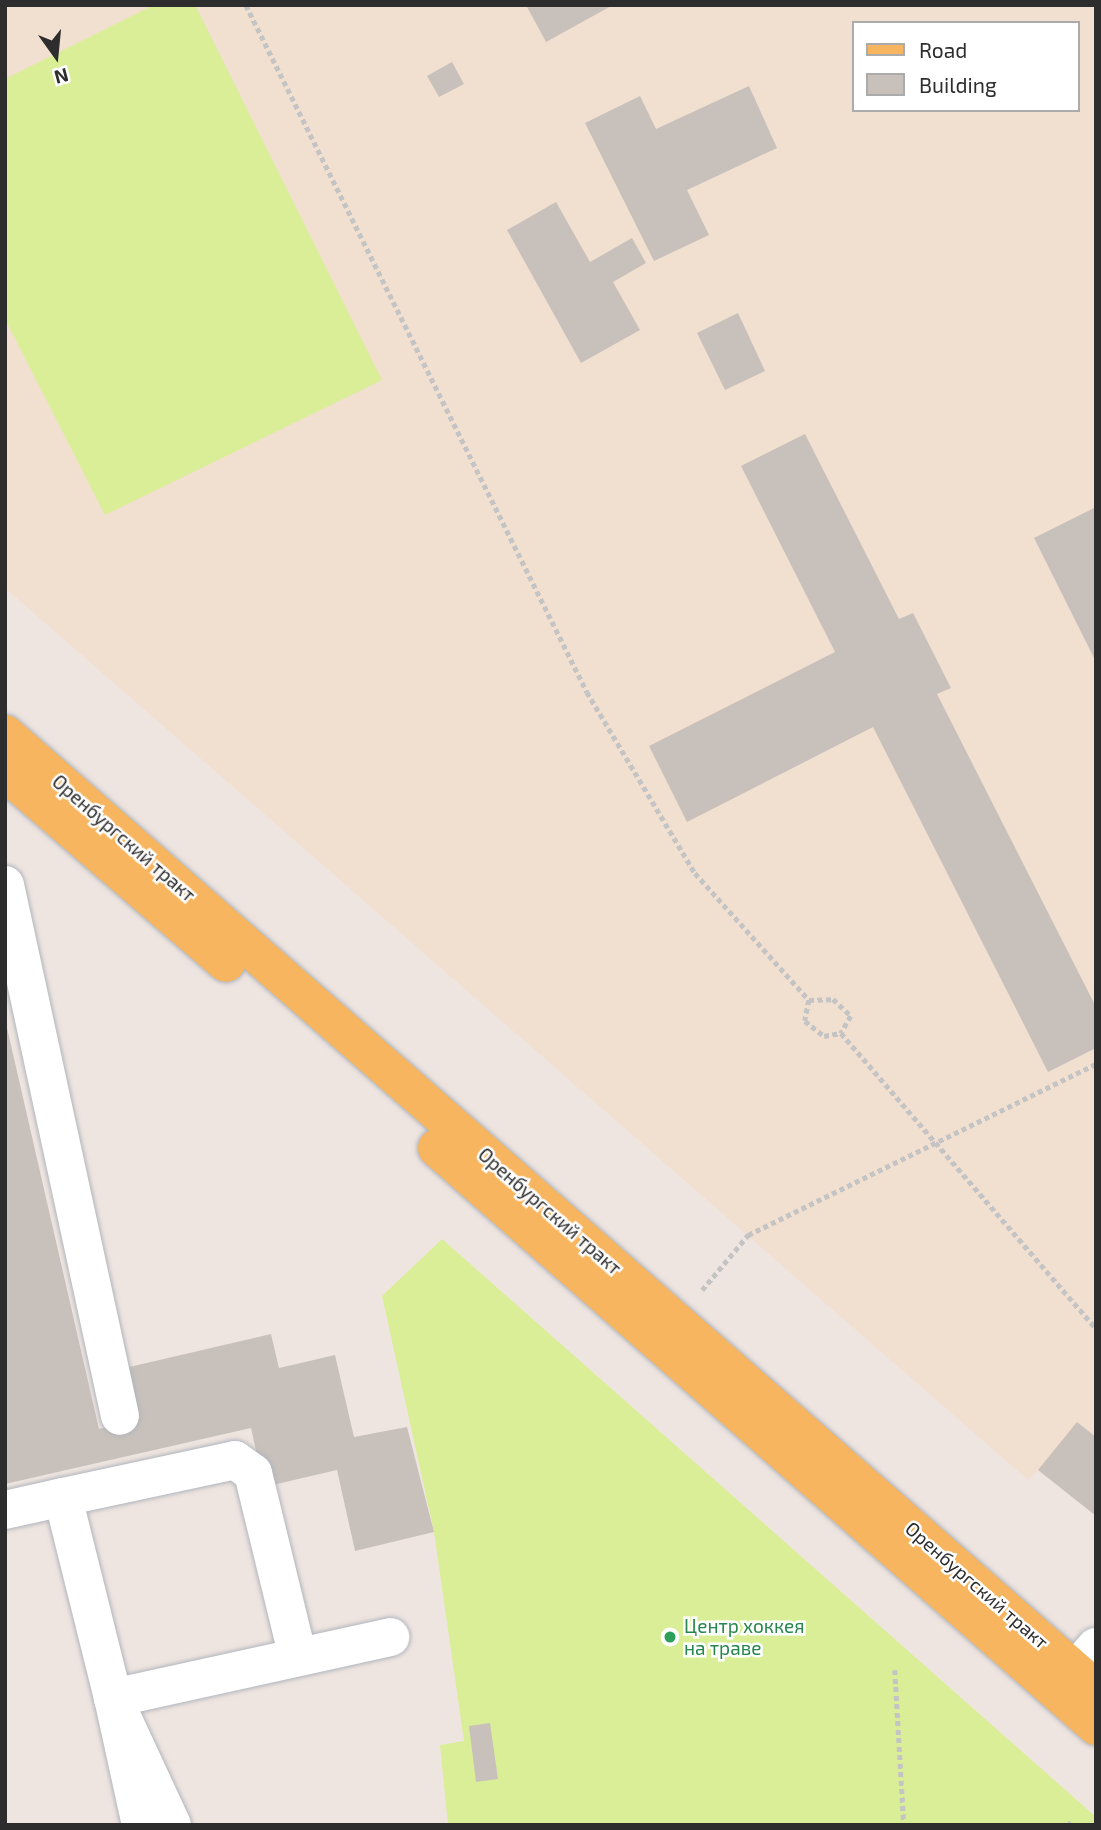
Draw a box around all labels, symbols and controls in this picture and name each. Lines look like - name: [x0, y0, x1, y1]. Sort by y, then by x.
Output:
- north arrow: [21, 21, 91, 91]
- legend: [852, 21, 1080, 112]
- text: Road: [919, 37, 967, 62]
- text: N: [52, 64, 71, 90]
- text: Building: [919, 72, 997, 97]
- street label: Оренбургский тракт: [48, 770, 200, 906]
- street label: Оренбургский тракт: [474, 1143, 626, 1279]
- street label: Оренбургский тракт: [901, 1517, 1053, 1653]
- place label: Центр хоккея на траве: [684, 1615, 805, 1659]
- marker: Центр хоккея на траве: [662, 1629, 678, 1645]

